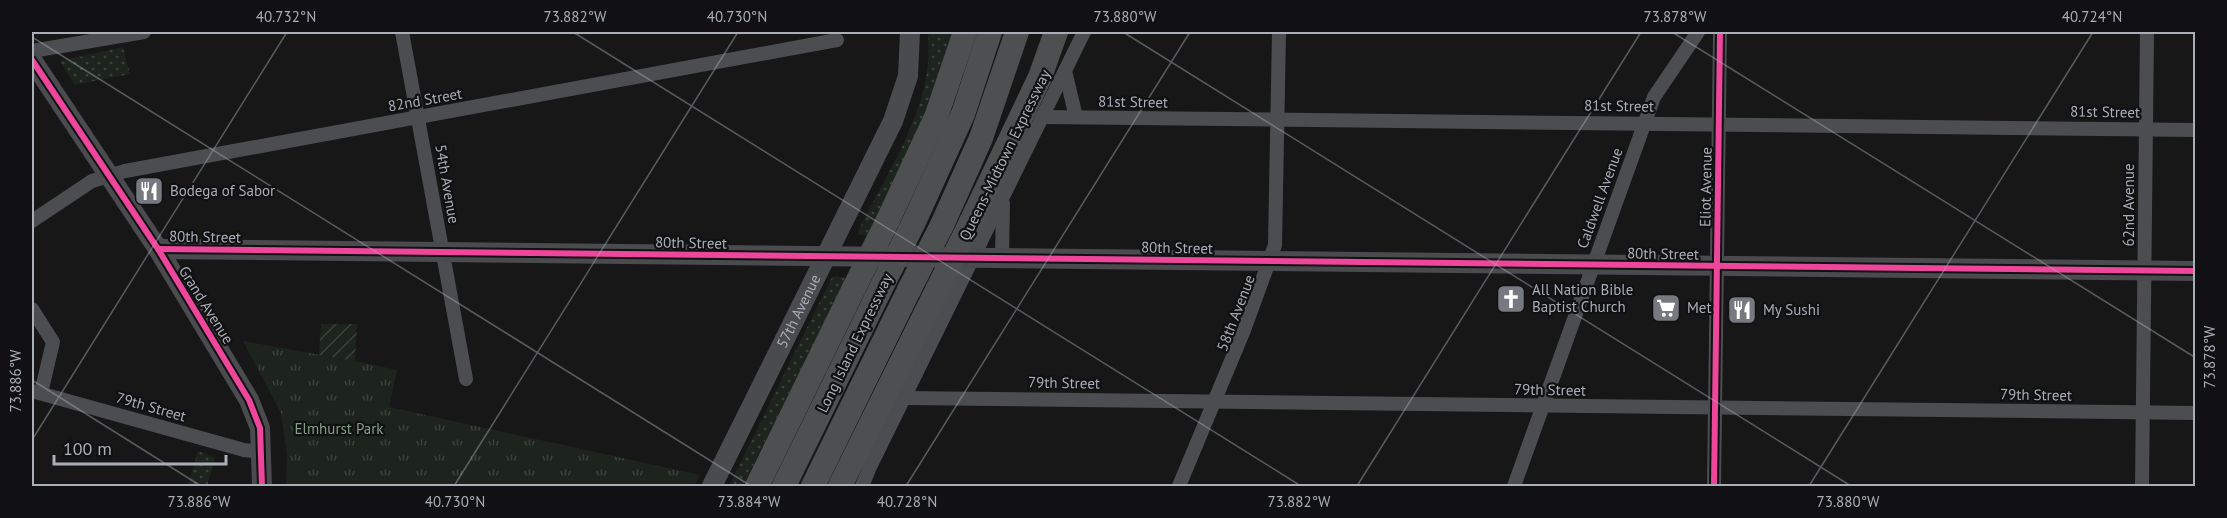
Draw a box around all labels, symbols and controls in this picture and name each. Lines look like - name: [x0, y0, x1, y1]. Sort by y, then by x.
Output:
- text: 40.732°N: [256, 7, 316, 26]
- text: 73.882°W: [544, 7, 607, 26]
- text: 40.730°N: [707, 7, 767, 26]
- text: 73.880°W: [1094, 7, 1157, 26]
- text: 73.878°W: [1644, 7, 1707, 26]
- text: 40.724°N: [2062, 7, 2122, 26]
- street label: Queens-Midtown Expressway: [955, 66, 1054, 243]
- street label: 82nd Street: [386, 84, 463, 115]
- street label: 81st Street: [1098, 91, 1168, 112]
- street label: 81st Street: [1584, 95, 1654, 116]
- street label: 81st Street: [2070, 101, 2140, 122]
- street label: 54th Avenue: [431, 143, 464, 225]
- street label: Caldwell Avenue: [1573, 145, 1627, 251]
- street label: Eliot Avenue: [1695, 147, 1716, 227]
- street label: 62nd Avenue: [2119, 164, 2138, 247]
- restaurant icon: Bodega of Sabor: [133, 175, 165, 207]
- place label: Bodega of Sabor: [170, 181, 275, 200]
- street label: 80th Street: [169, 226, 241, 247]
- street label: 80th Street: [655, 232, 727, 253]
- street label: 80th Street: [1141, 237, 1213, 258]
- street label: 80th Street: [1627, 243, 1699, 264]
- street label: Grand Avenue: [175, 262, 238, 347]
- street label: Long Island Expressway: [813, 270, 897, 416]
- street label: 57th Avenue: [772, 271, 824, 351]
- street label: 58th Avenue: [1212, 272, 1259, 354]
- place label: All Nation Bible Baptist Church: [1532, 280, 1633, 316]
- church icon: All Nation Bible Baptist Church: [1495, 283, 1527, 315]
- supermarket icon: Met: [1650, 292, 1682, 324]
- restaurant icon: My Sushi: [1726, 294, 1758, 326]
- place label: Met: [1687, 298, 1712, 317]
- place label: My Sushi: [1763, 300, 1820, 319]
- text: 73.878°W: [2200, 325, 2219, 388]
- text: 73.886°W: [6, 349, 25, 412]
- street label: 79th Street: [1028, 372, 1100, 393]
- street label: 79th Street: [1514, 379, 1586, 400]
- street label: 79th Street: [2000, 384, 2072, 405]
- street label: 79th Street: [114, 387, 188, 426]
- park label: Elmhurst Park: [295, 419, 384, 438]
- scale bar: [54, 428, 226, 466]
- text: 100 m: [63, 437, 112, 460]
- text: 73.886°W: [168, 492, 231, 511]
- text: 40.730°N: [425, 492, 485, 511]
- text: 73.884°W: [718, 492, 781, 511]
- text: 40.728°N: [877, 492, 937, 511]
- text: 73.882°W: [1268, 492, 1331, 511]
- text: 73.880°W: [1817, 492, 1880, 511]

